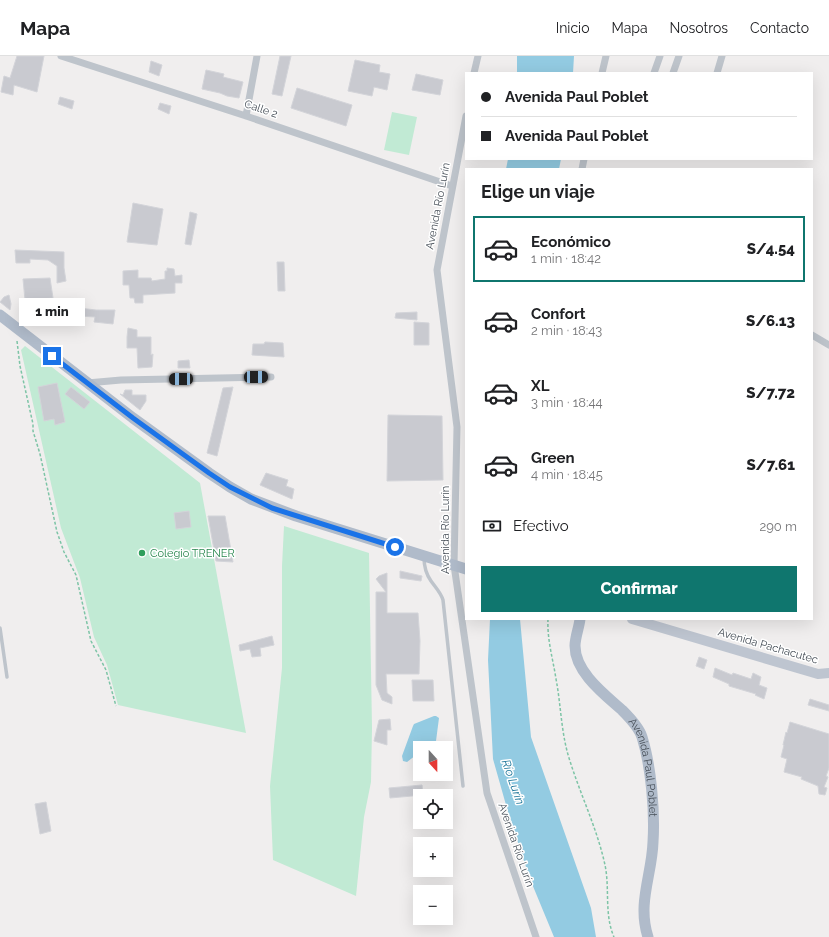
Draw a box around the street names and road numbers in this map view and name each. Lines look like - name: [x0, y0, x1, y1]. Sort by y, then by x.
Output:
- street label: Calle 2: [243, 97, 280, 121]
- street label: Avenida Río Lurín: [423, 162, 453, 250]
- street label: Avenida Río Lurín: [439, 486, 452, 574]
- street label: Avenida Pachacutec: [716, 625, 820, 667]
- street label: Avenida Paul Poblet: [626, 715, 660, 817]
- street label: Avenida Río Lurín: [496, 801, 536, 889]

